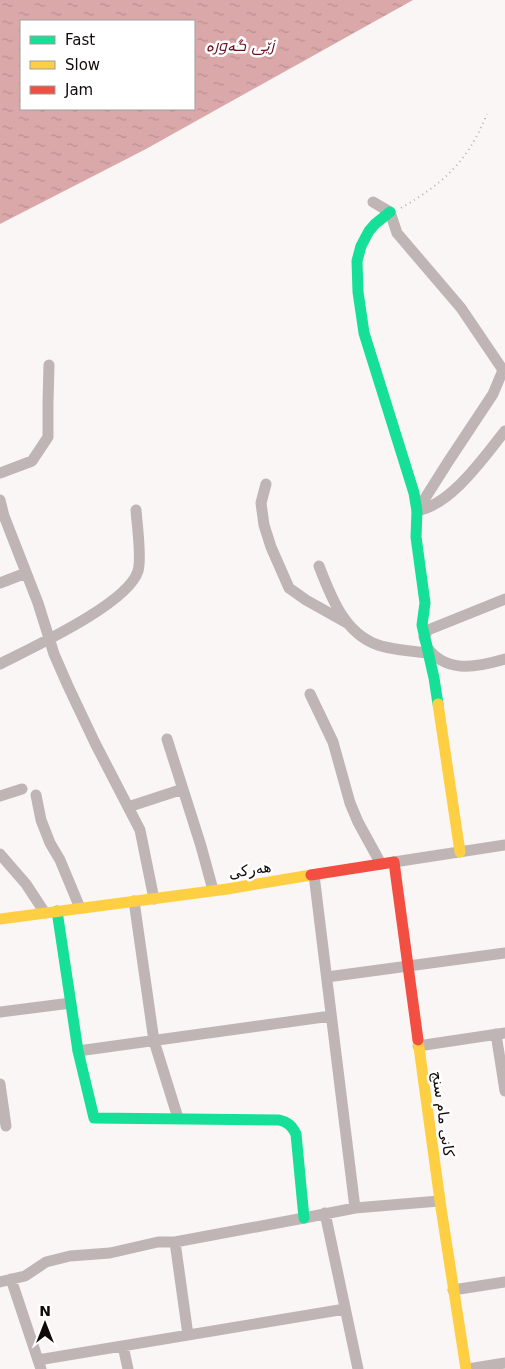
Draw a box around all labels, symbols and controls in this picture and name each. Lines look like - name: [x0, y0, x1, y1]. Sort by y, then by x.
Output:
- legend: [20, 20, 195, 110]
- text: Fast: [65, 31, 95, 49]
- water label: زێی گەورە: [206, 36, 276, 55]
- text: Slow: [65, 56, 100, 74]
- text: Jam: [64, 81, 93, 99]
- street label: هەرکی: [227, 858, 273, 882]
- street label: کانی مام سنج: [428, 1070, 458, 1159]
- north arrow: [20, 1299, 70, 1349]
- text: N: [39, 1303, 51, 1319]

